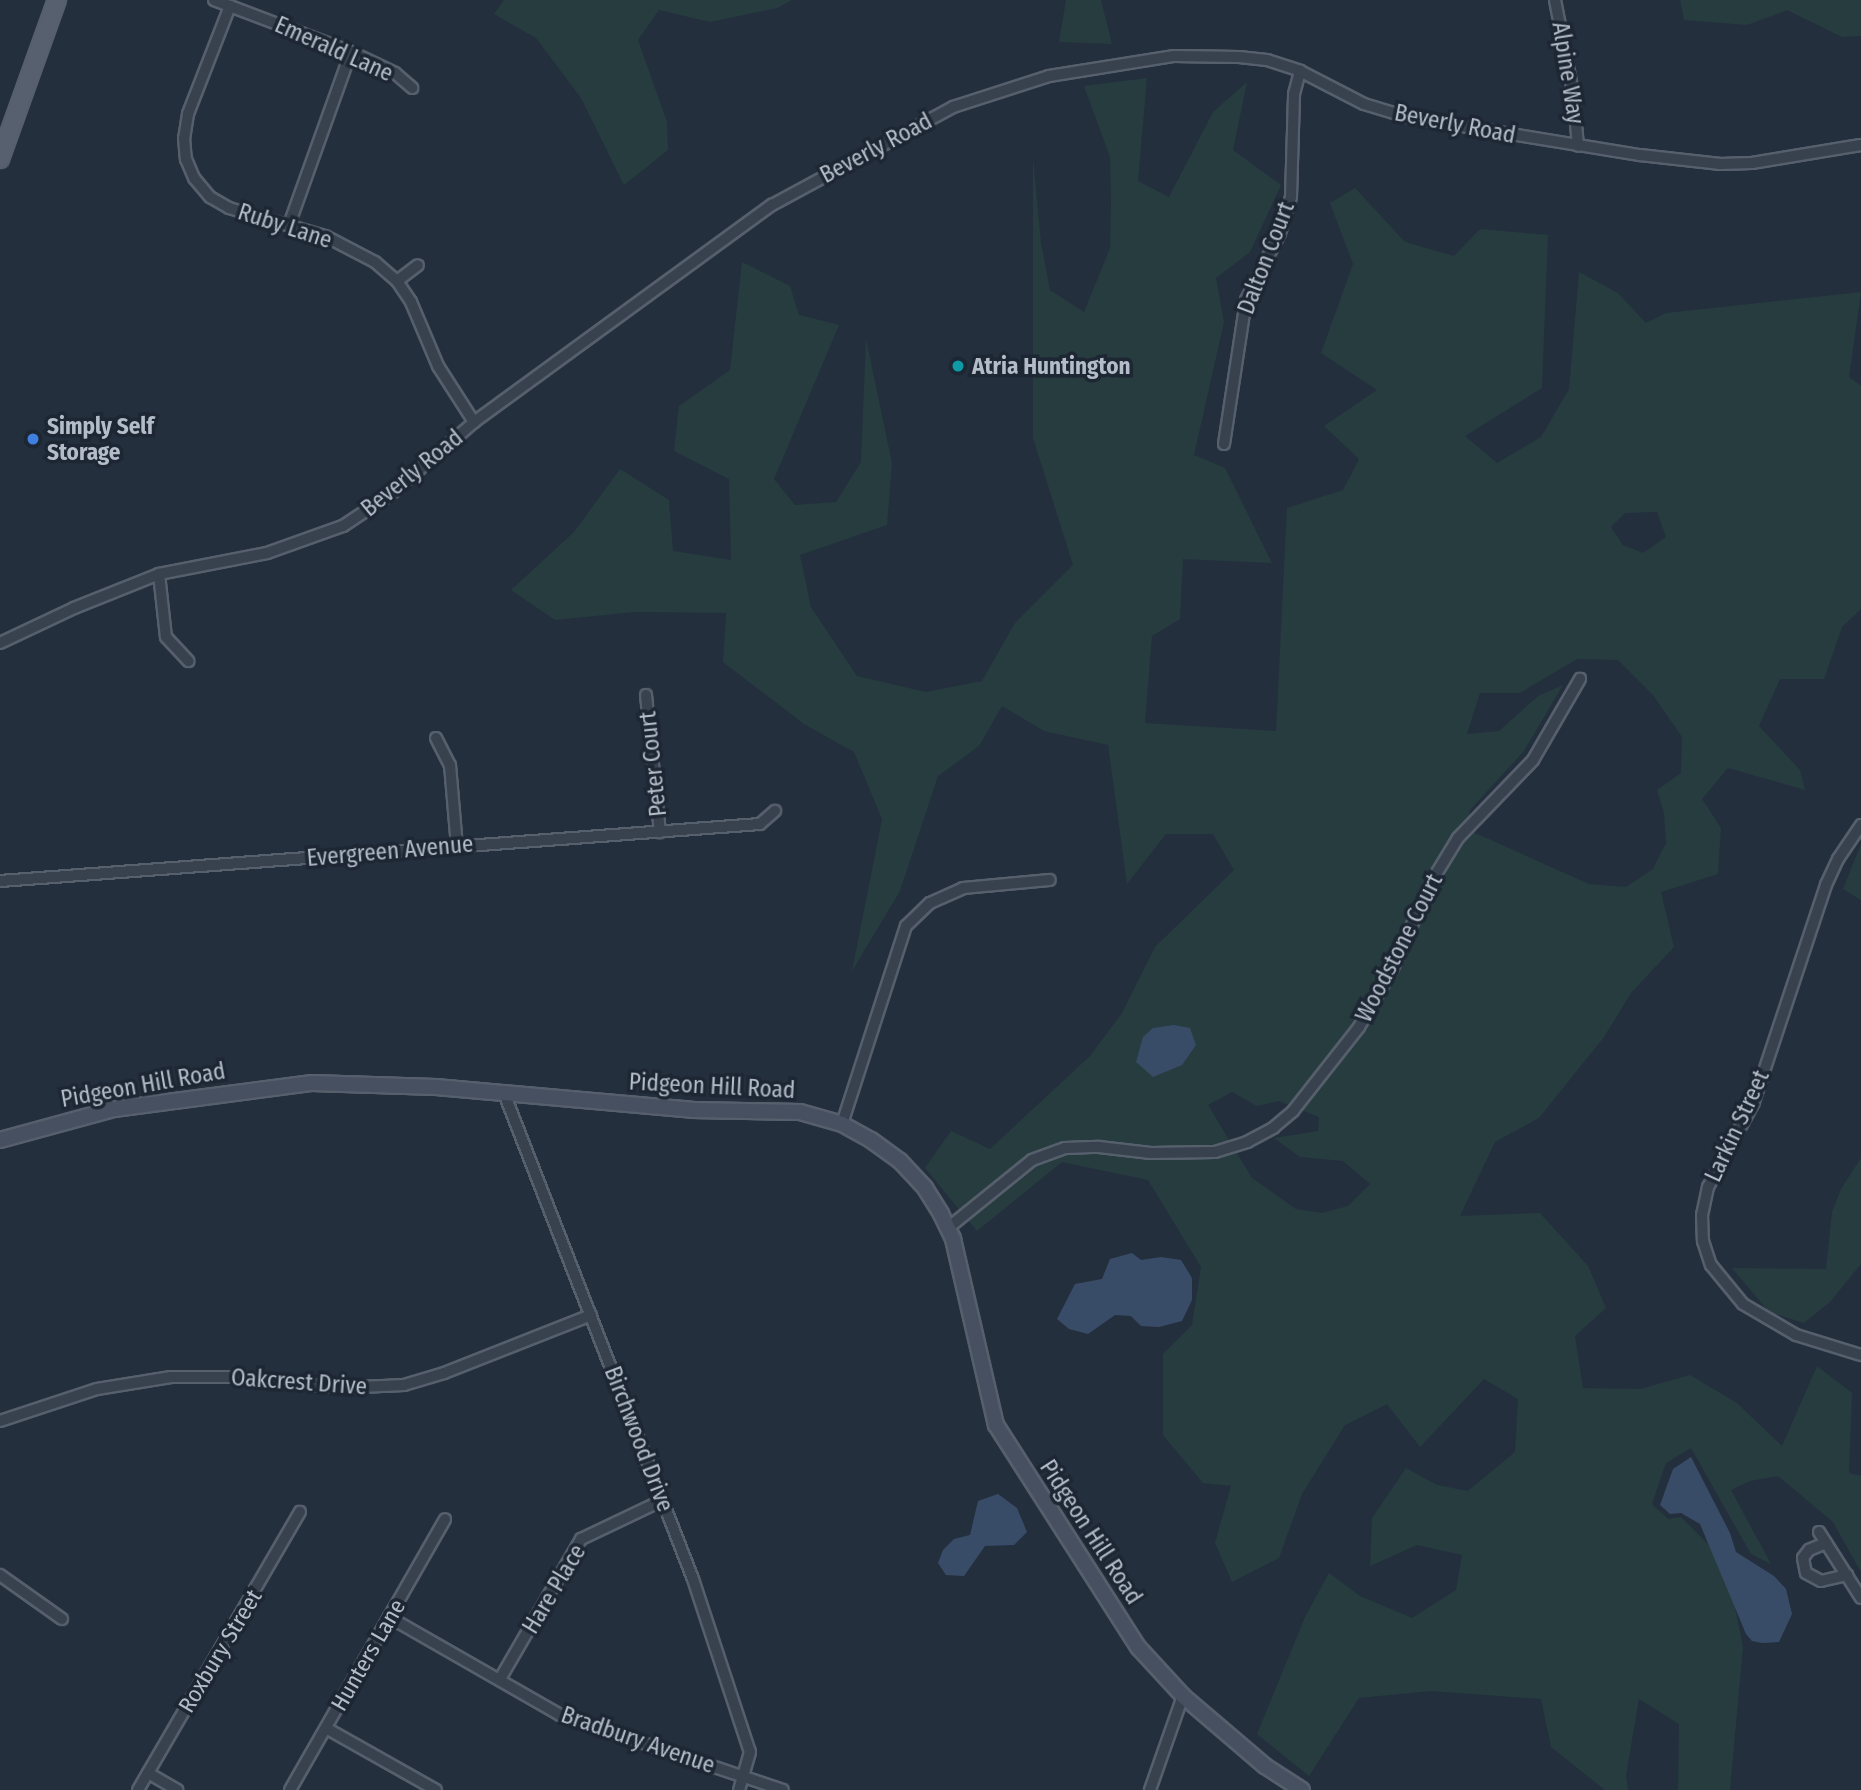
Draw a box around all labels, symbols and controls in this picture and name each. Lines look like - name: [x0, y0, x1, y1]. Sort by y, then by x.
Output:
- street label: Emerald Lane: [271, 11, 397, 87]
- street label: Alpine Way: [1546, 20, 1590, 126]
- street label: Beverly Road: [1392, 99, 1518, 149]
- street label: Beverly Road: [815, 107, 937, 189]
- street label: Ruby Lane: [235, 198, 335, 254]
- street label: Dalton Court: [1232, 198, 1300, 318]
- place label: Atria Huntington: [972, 352, 1131, 380]
- marker: Atria Huntington: [950, 358, 966, 374]
- place label: Simply Self Storage: [47, 412, 154, 466]
- street label: Beverly Road: [356, 424, 468, 522]
- marker: Simply Self Storage: [25, 431, 41, 447]
- street label: Peter Court: [634, 710, 672, 818]
- street label: Evergreen Avenue: [306, 830, 474, 872]
- street label: Woodstone Court: [1350, 869, 1448, 1027]
- street label: Pidgeon Hill Road: [59, 1057, 227, 1113]
- street label: Larkin Street: [1699, 1066, 1775, 1186]
- street label: Pidgeon Hill Road: [628, 1068, 796, 1104]
- street label: Birchwood Drive: [599, 1362, 679, 1516]
- street label: Oakcrest Drive: [230, 1363, 368, 1401]
- street label: Pidgeon Hill Road: [1034, 1455, 1148, 1609]
- street label: Hare Place: [517, 1539, 591, 1639]
- street label: Roxbury Street: [172, 1584, 268, 1718]
- street label: Hunters Lane: [325, 1594, 411, 1716]
- street label: Bradbury Avenue: [558, 1701, 718, 1779]

